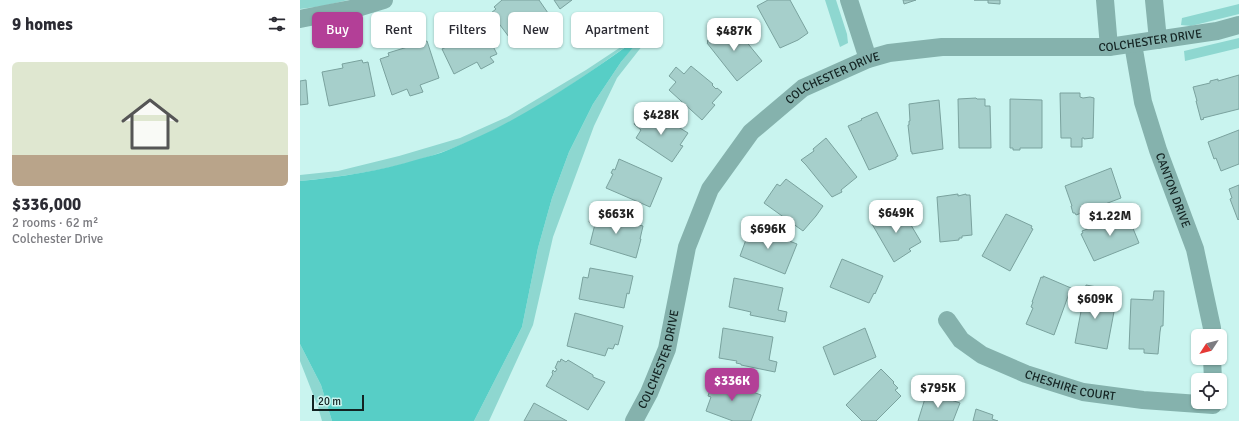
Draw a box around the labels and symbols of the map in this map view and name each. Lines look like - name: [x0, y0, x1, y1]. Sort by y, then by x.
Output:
- pin: $487K: [706, 18, 762, 52]
- street label: COLCHESTER DRIVE: [1099, 26, 1203, 55]
- street label: COLCHESTER DRIVE: [782, 49, 882, 108]
- pin: $428K: [633, 102, 689, 136]
- street label: CANTON DRIVE: [1152, 151, 1194, 230]
- pin: $649K: [868, 200, 924, 234]
- pin: $663K: [588, 201, 644, 235]
- pin: $1.22M: [1077, 203, 1143, 237]
- pin: $696K: [740, 216, 796, 250]
- pin: $609K: [1067, 286, 1123, 320]
- street label: COLCHESTER DRIVE: [635, 308, 683, 412]
- north arrow: [1191, 329, 1227, 365]
- street label: CHESHIRE COURT: [1023, 367, 1116, 404]
- pin: $336K: [704, 368, 760, 402]
- pin: $795K: [910, 375, 966, 409]
- scale bar: [312, 393, 364, 412]

